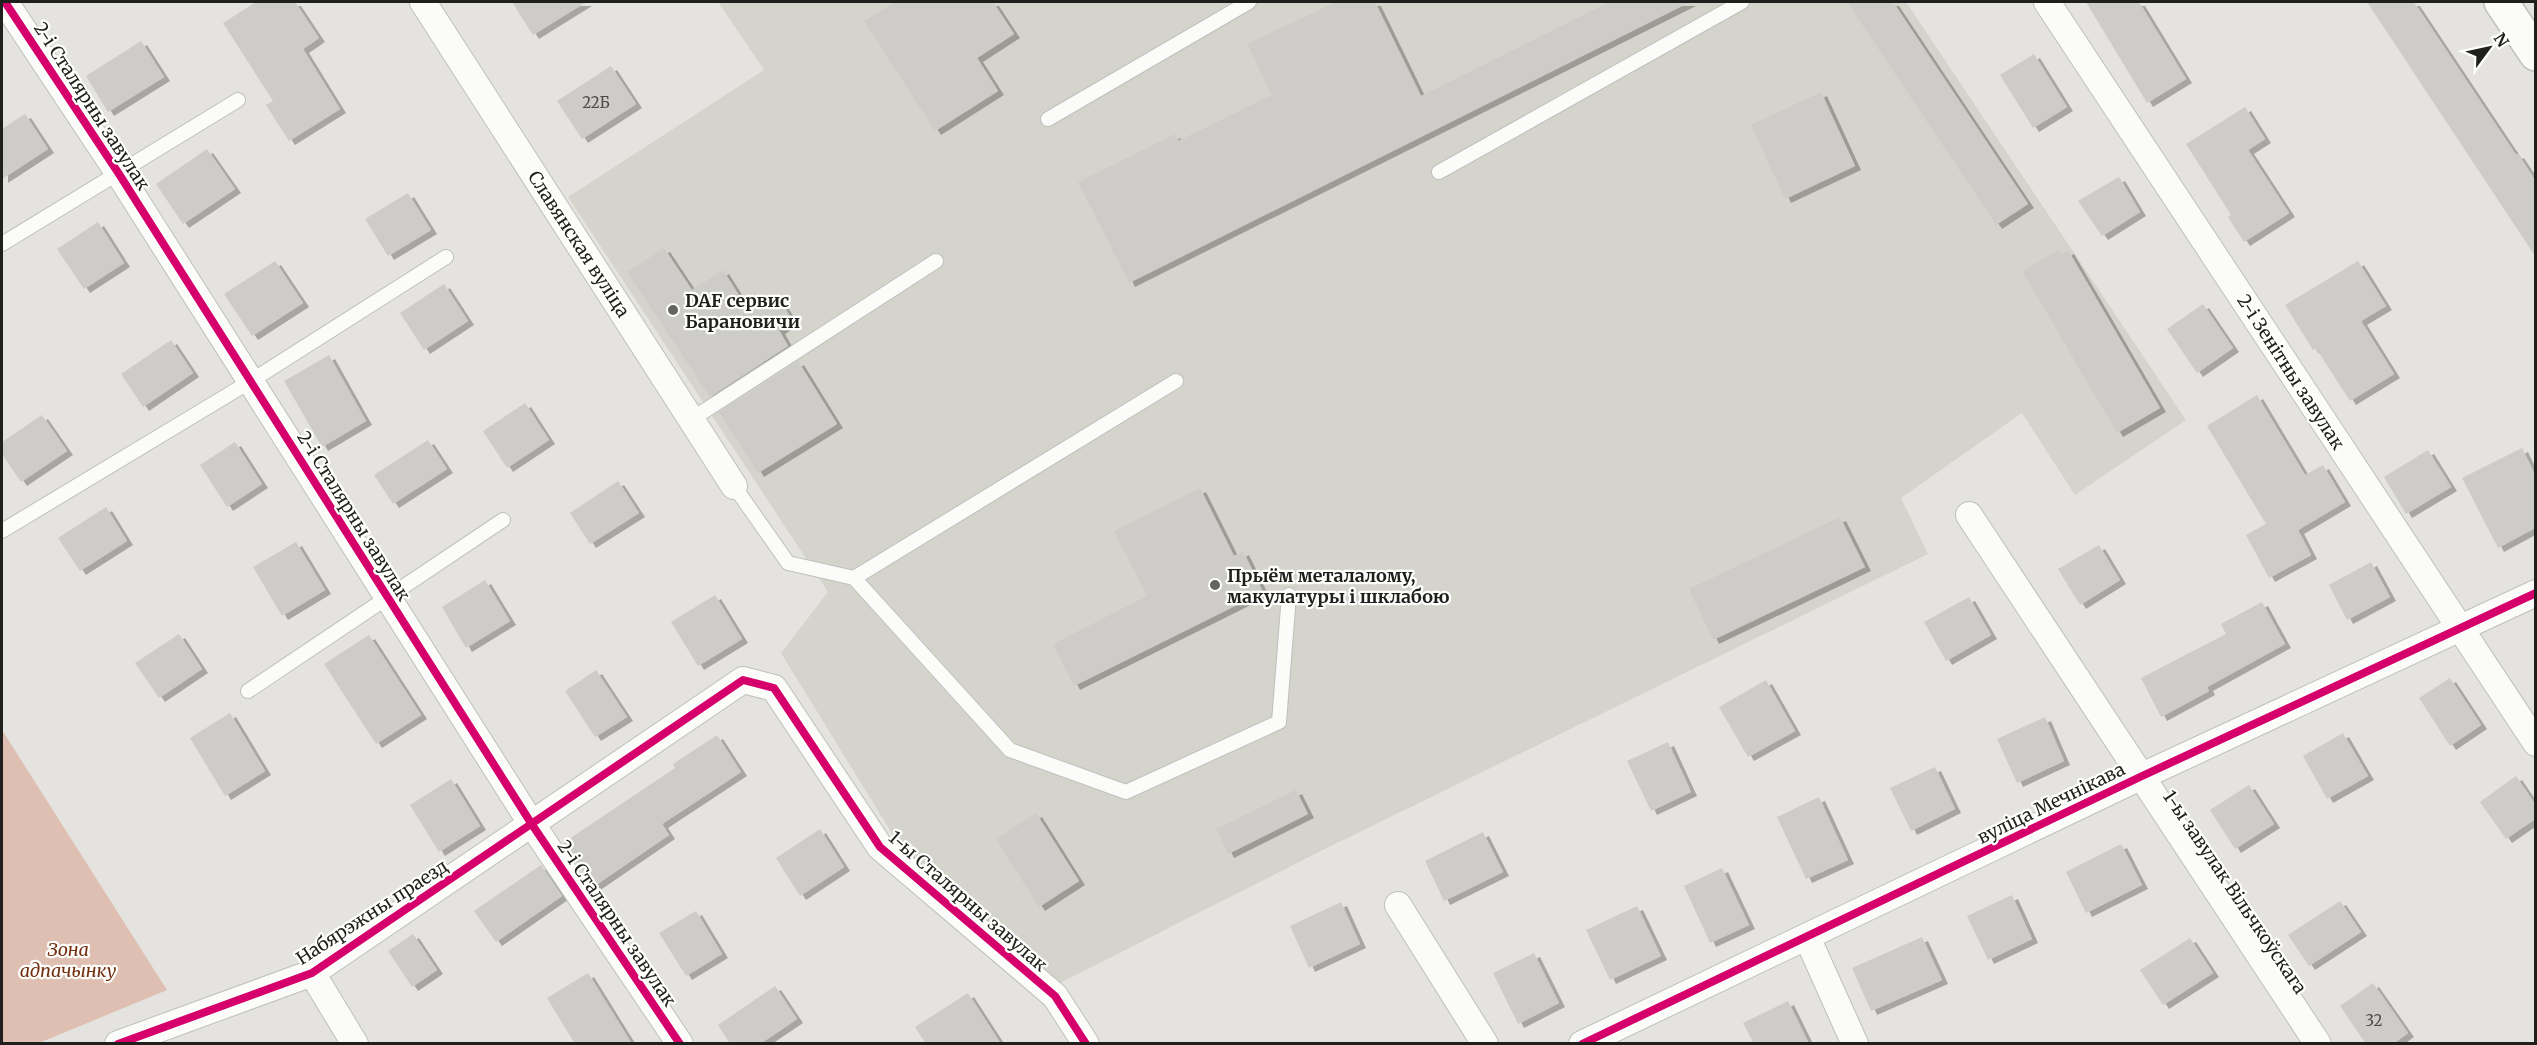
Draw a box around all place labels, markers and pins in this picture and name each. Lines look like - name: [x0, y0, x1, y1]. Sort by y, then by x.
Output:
- place label: DAF сервис Барановичи: [685, 289, 800, 333]
- marker: DAF сервис Барановичи: [666, 303, 680, 317]
- place label: Прыём металалому, макулатуры і шклабою: [1227, 564, 1450, 608]
- marker: Прыём металалому, макулатуры і шклабою: [1208, 578, 1222, 592]

